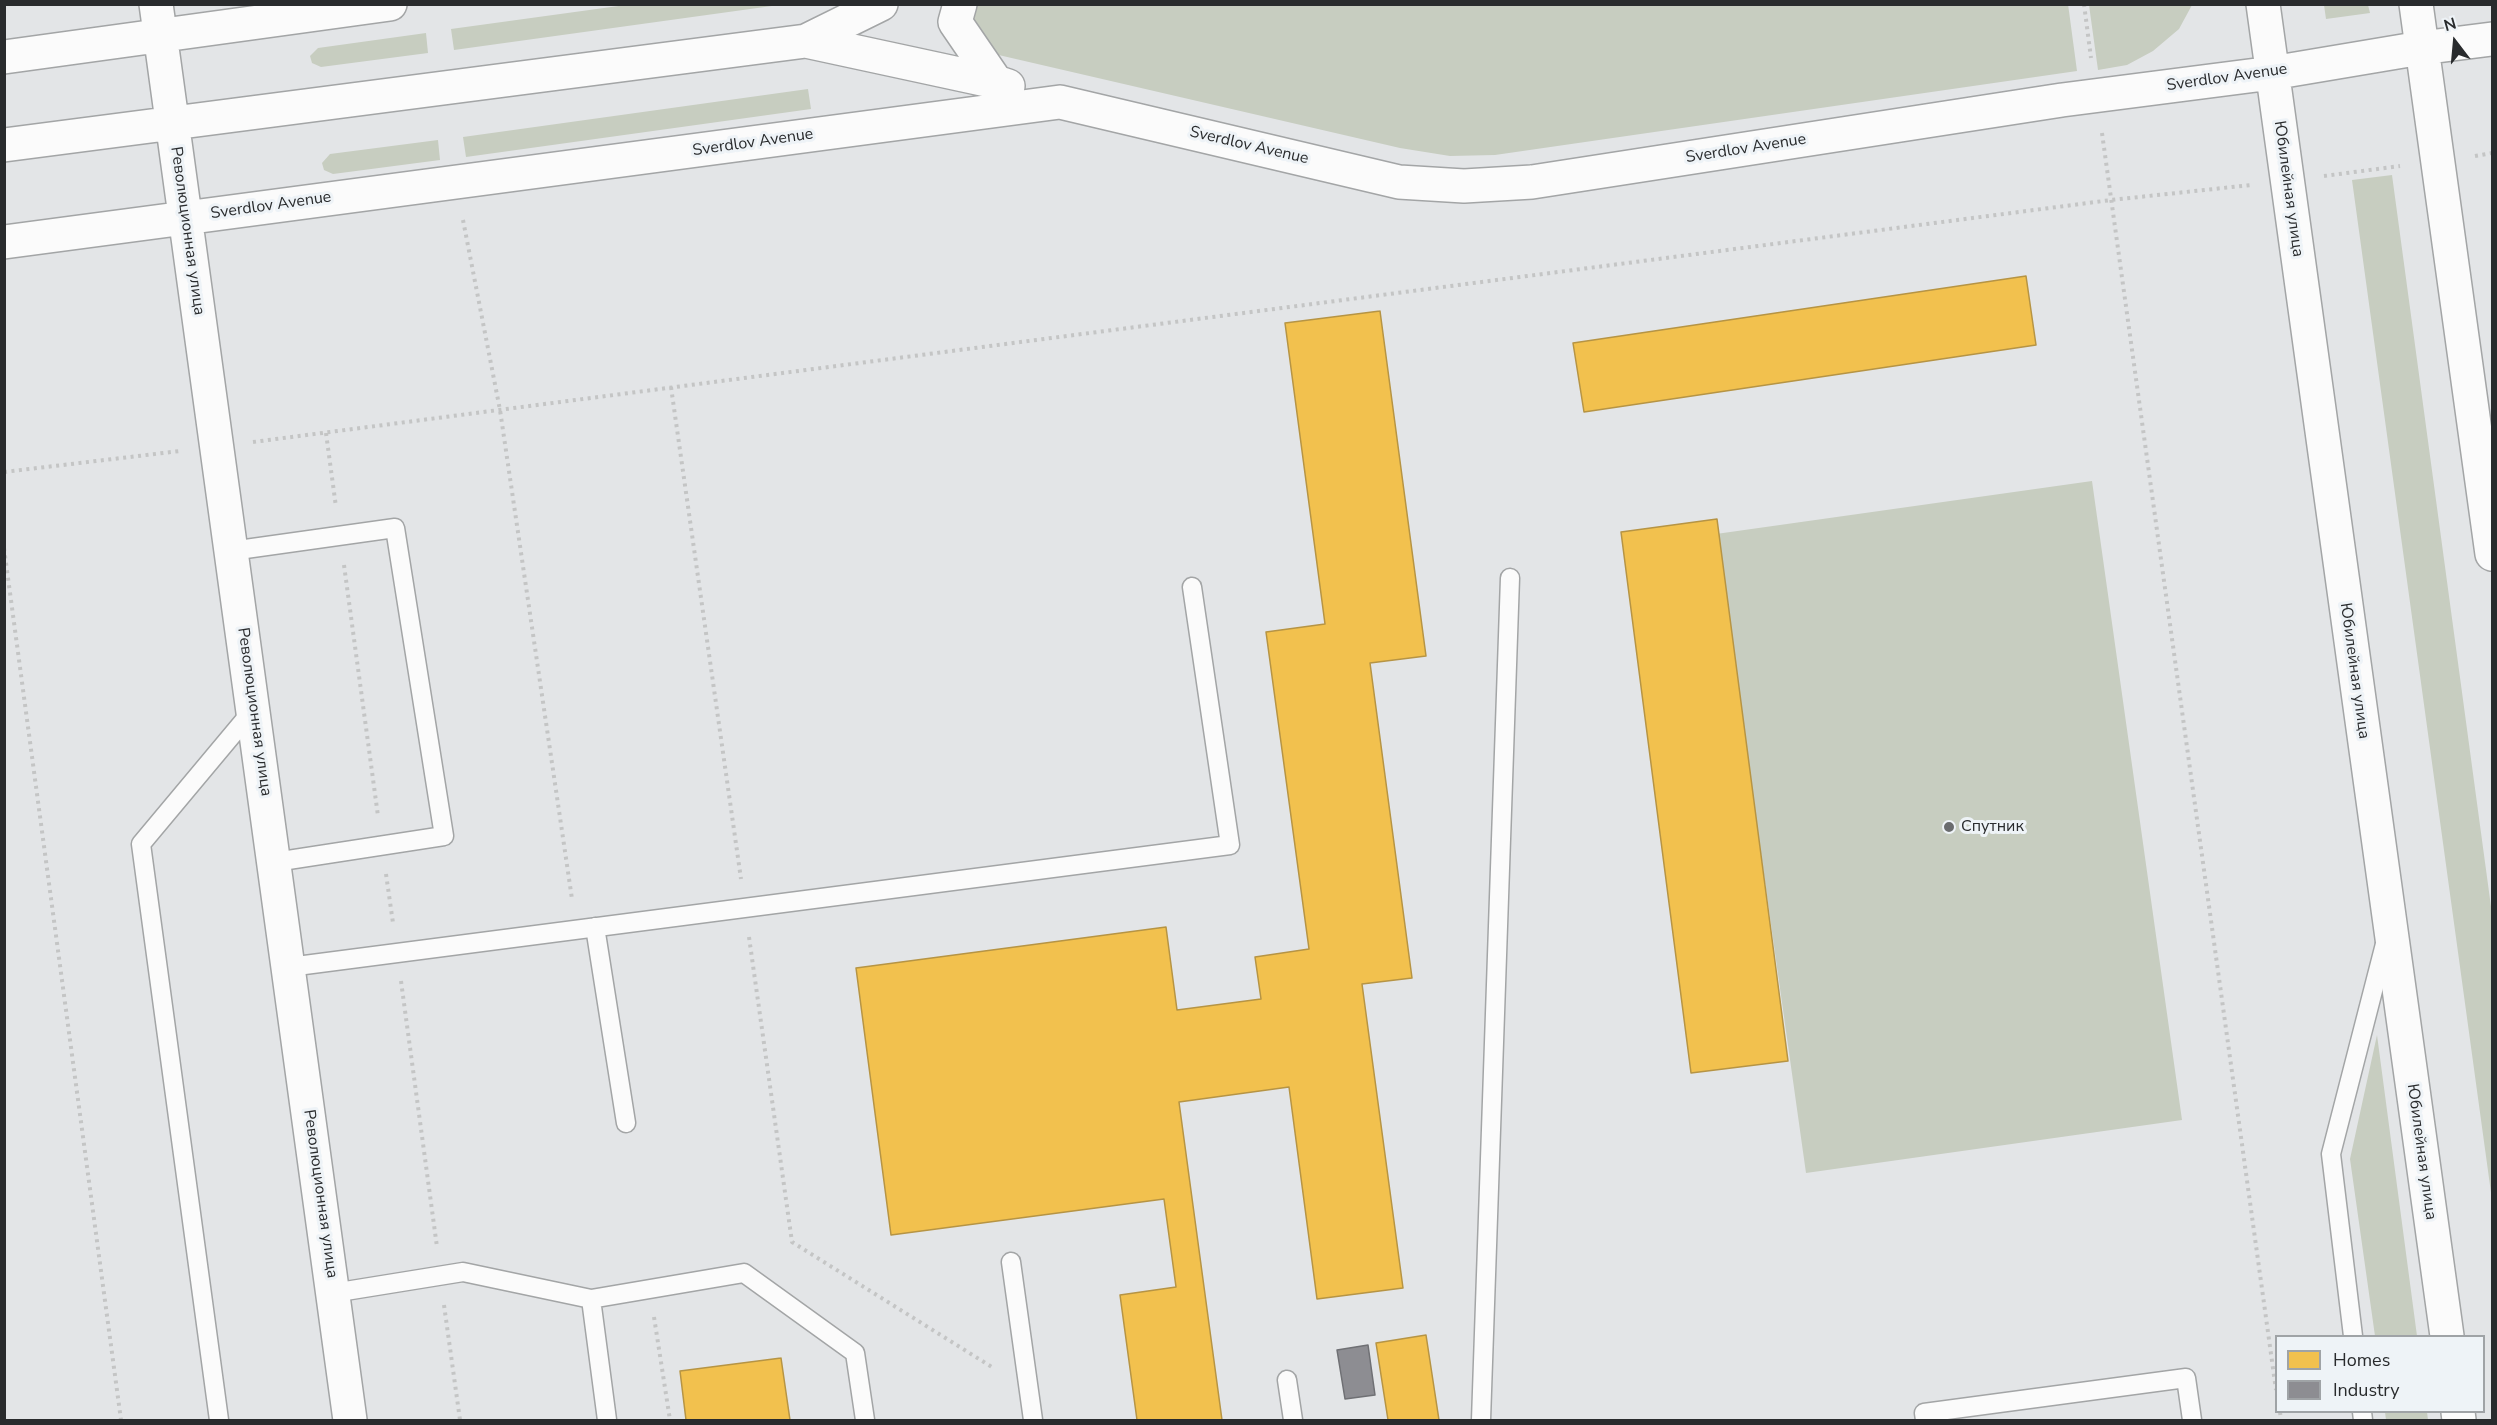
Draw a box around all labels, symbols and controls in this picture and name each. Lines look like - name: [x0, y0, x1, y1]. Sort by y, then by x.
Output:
- north arrow: [2425, 12, 2485, 72]
- text: N: [2441, 12, 2459, 37]
- street label: Sverdlov Avenue: [2165, 60, 2289, 96]
- street label: Юбилейная улица: [2269, 120, 2307, 258]
- street label: Sverdlov Avenue: [1188, 123, 1310, 169]
- street label: Sverdlov Avenue: [691, 125, 815, 161]
- street label: Sverdlov Avenue: [1684, 130, 1808, 168]
- street label: Революционная улица: [166, 145, 208, 317]
- street label: Sverdlov Avenue: [209, 188, 333, 224]
- street label: Юбилейная улица: [2335, 602, 2373, 740]
- street label: Революционная улица: [233, 626, 275, 798]
- place label: Спутник: [1961, 817, 2024, 837]
- marker: Спутник: [1942, 820, 1956, 834]
- street label: Юбилейная улица: [2402, 1083, 2440, 1221]
- street label: Революционная улица: [299, 1108, 341, 1280]
- legend: [2275, 1335, 2485, 1413]
- text: Homes: [2333, 1348, 2390, 1372]
- text: Industry: [2333, 1378, 2400, 1402]

